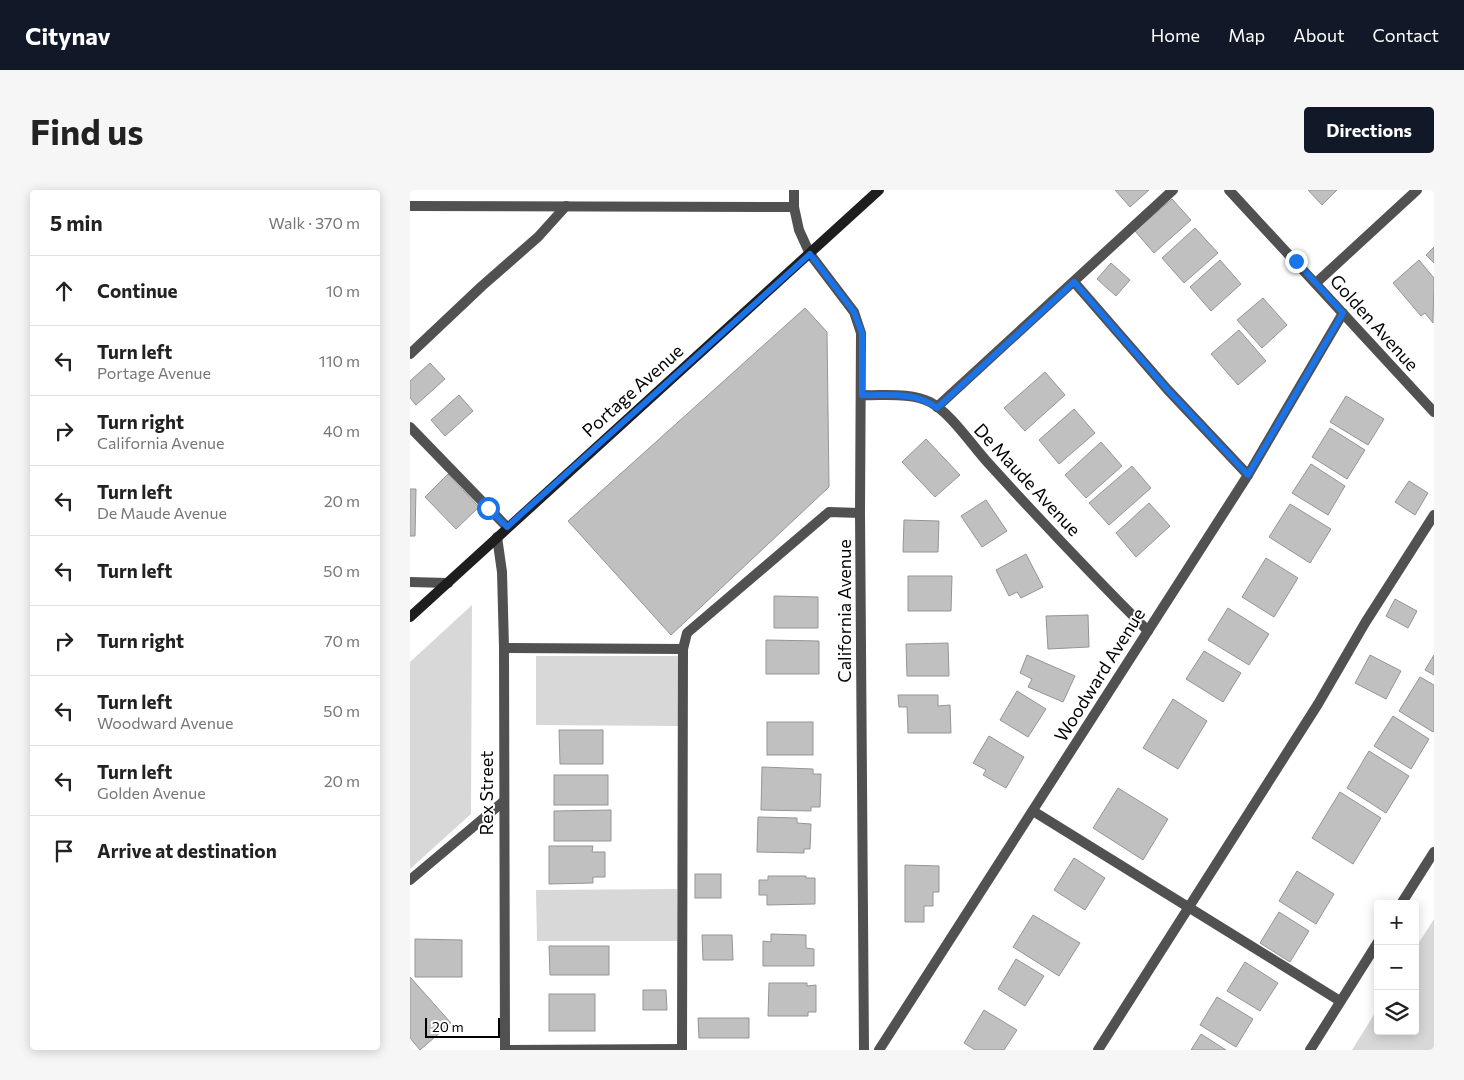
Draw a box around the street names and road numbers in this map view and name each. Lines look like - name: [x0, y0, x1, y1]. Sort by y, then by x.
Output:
- street label: Golden Avenue: [1326, 270, 1424, 375]
- street label: Portage Avenue: [577, 339, 687, 441]
- street label: De Maude Avenue: [970, 418, 1086, 540]
- street label: California Avenue: [833, 539, 855, 683]
- street label: Woodward Avenue: [1049, 604, 1149, 745]
- street label: Rex Street: [475, 751, 497, 835]

